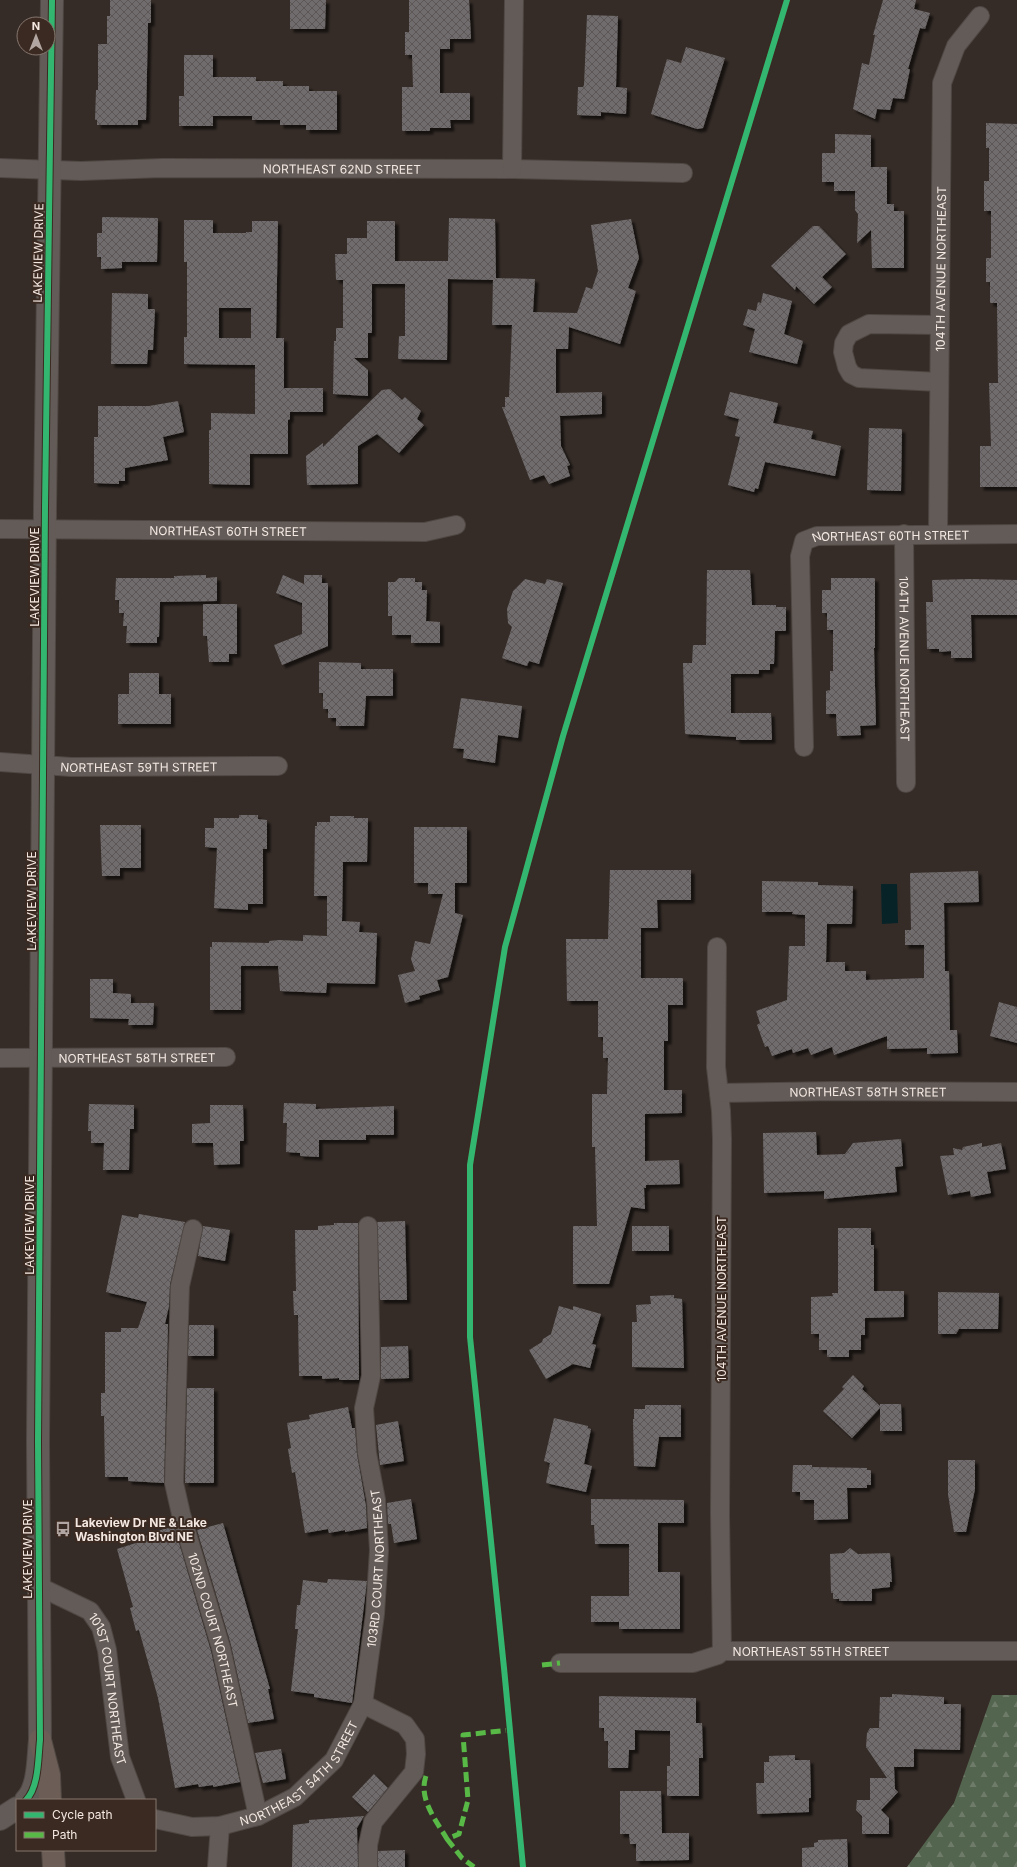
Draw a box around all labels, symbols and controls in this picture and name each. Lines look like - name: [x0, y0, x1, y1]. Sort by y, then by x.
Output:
- north arrow: [16, 16, 56, 56]
- text: N: [32, 19, 40, 33]
- street label: NORTHEAST 62ND STREET: [263, 161, 421, 176]
- street label: 104TH AVENUE NORTHEAST: [932, 186, 949, 352]
- street label: LAKEVIEW DRIVE: [30, 203, 46, 303]
- street label: NORTHEAST 60TH STREET: [149, 523, 307, 539]
- street label: LAKEVIEW DRIVE: [27, 527, 42, 627]
- street label: NORTHEAST 60TH STREET: [809, 527, 970, 545]
- street label: 104TH AVENUE NORTHEAST: [897, 576, 913, 742]
- street label: NORTHEAST 59TH STREET: [60, 759, 218, 775]
- street label: LAKEVIEW DRIVE: [24, 851, 39, 951]
- street label: NORTHEAST 58TH STREET: [58, 1050, 216, 1065]
- street label: NORTHEAST 58TH STREET: [789, 1083, 947, 1099]
- street label: LAKEVIEW DRIVE: [22, 1175, 37, 1275]
- street label: 104TH AVENUE NORTHEAST: [714, 1216, 729, 1382]
- street label: 103RD COURT NORTHEAST: [363, 1488, 387, 1649]
- street label: LAKEVIEW DRIVE: [20, 1499, 35, 1599]
- place label: Lakeview Dr NE & Lake Washington Blvd NE: [75, 1515, 207, 1544]
- bus stop icon: Lakeview Dr NE & Lake Washington Blvd NE: [54, 1520, 72, 1538]
- street label: 102ND COURT NORTHEAST: [185, 1551, 241, 1709]
- street label: 101ST COURT NORTHEAST: [86, 1610, 130, 1767]
- street label: NORTHEAST 55TH STREET: [733, 1644, 890, 1659]
- street label: NORTHEAST 54TH STREET: [238, 1718, 361, 1828]
- legend: [16, 1799, 156, 1851]
- text: Cycle path: [52, 1807, 113, 1822]
- text: Path: [52, 1827, 77, 1842]

